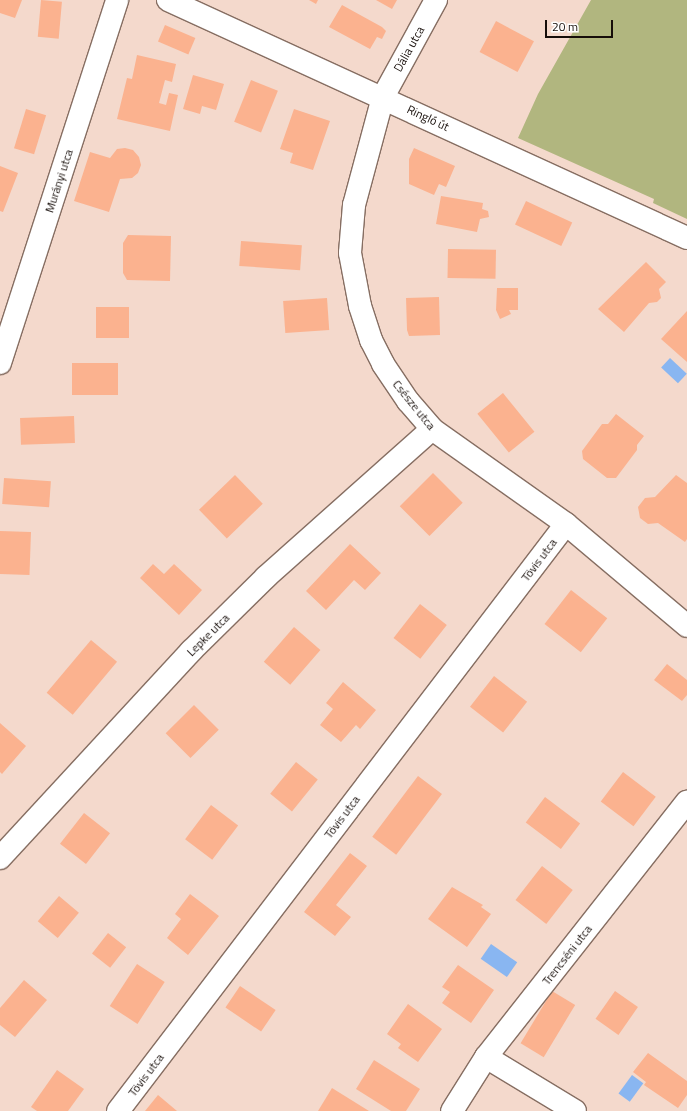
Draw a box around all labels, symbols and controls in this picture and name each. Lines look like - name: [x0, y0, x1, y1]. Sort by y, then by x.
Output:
- scale bar: [547, 12, 615, 38]
- text: 20 m: [552, 17, 578, 36]
- street label: Dália utca: [391, 24, 427, 74]
- street label: Ringló út: [405, 102, 451, 134]
- street label: Murányi utca: [42, 147, 76, 215]
- street label: Csésze utca: [390, 377, 438, 433]
- street label: Tövis utca: [518, 536, 560, 584]
- street label: Lepke utca: [184, 611, 232, 659]
- street label: Tövis utca: [321, 793, 363, 841]
- street label: Trencséni utca: [539, 922, 595, 988]
- street label: Tövis utca: [125, 1051, 167, 1099]

